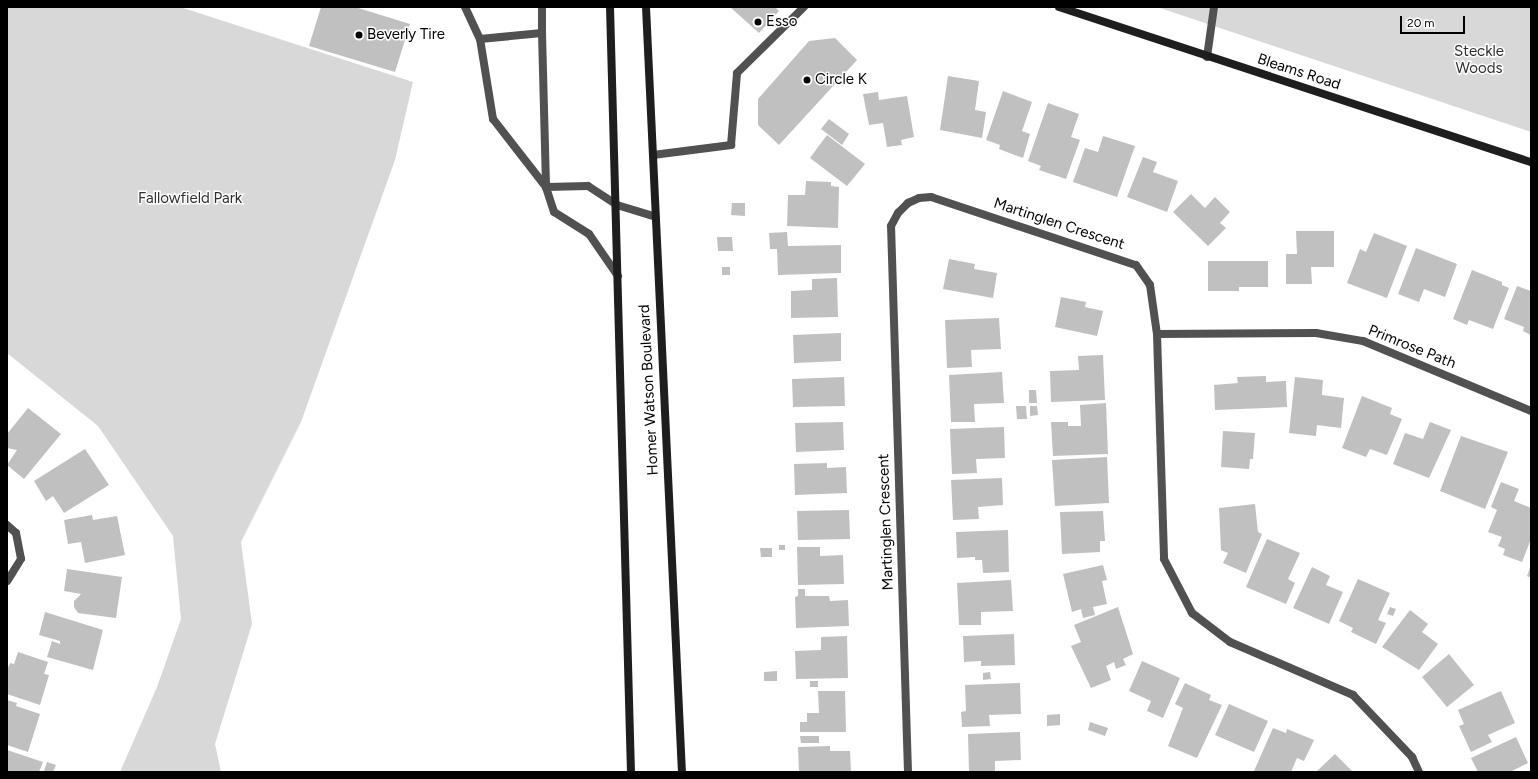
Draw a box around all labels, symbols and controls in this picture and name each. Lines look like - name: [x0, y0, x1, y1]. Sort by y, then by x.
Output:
- scale bar: [1402, 8, 1467, 34]
- place label: Esso: [766, 13, 798, 31]
- text: 20 m: [1407, 16, 1435, 30]
- marker: Esso: [753, 17, 763, 27]
- place label: Beverly Tire: [367, 26, 445, 44]
- marker: Beverly Tire: [354, 30, 364, 40]
- park label: Steckle Woods: [1454, 42, 1504, 77]
- street label: Bleams Road: [1255, 50, 1343, 94]
- place label: Circle K: [815, 71, 867, 89]
- marker: Circle K: [802, 75, 812, 85]
- park label: Fallowfield Park: [138, 190, 242, 208]
- street label: Martinglen Crescent: [991, 194, 1127, 254]
- street label: Homer Watson Boulevard: [636, 304, 662, 476]
- street label: Primrose Path: [1366, 321, 1458, 373]
- street label: Martinglen Crescent: [875, 453, 897, 591]

